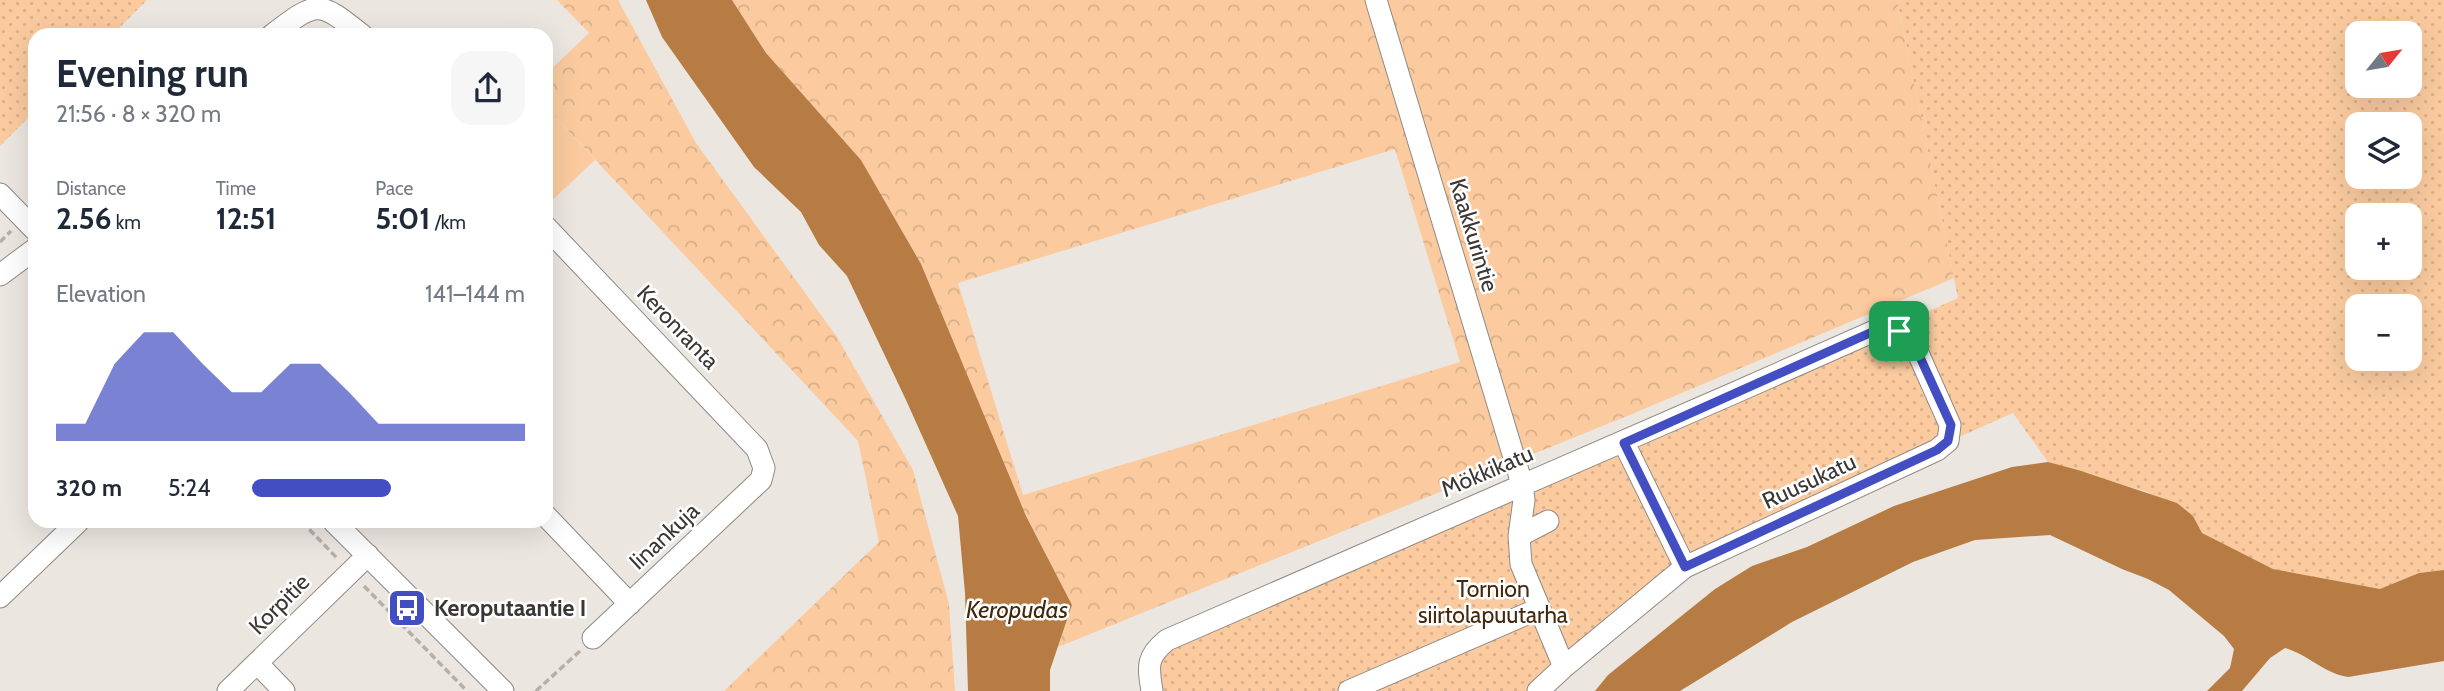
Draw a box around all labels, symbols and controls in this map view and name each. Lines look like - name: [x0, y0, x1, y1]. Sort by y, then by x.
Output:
- north arrow: [2345, 21, 2422, 98]
- map controls: [2345, 21, 2422, 371]
- text: Evening run: [56, 50, 249, 97]
- button: share: [451, 51, 525, 125]
- text: 21:56 · 8 × 320 m: [56, 100, 221, 128]
- button: layers: [2345, 112, 2422, 189]
- street label: Kaakkurintie: [1444, 175, 1505, 295]
- text: Distance: [56, 177, 126, 200]
- text: Time: [216, 177, 256, 200]
- text: Pace: [375, 177, 413, 200]
- text: 2.56: [56, 200, 112, 237]
- text: 12:51: [216, 200, 276, 237]
- text: 5:01: [375, 200, 430, 237]
- button: +: [2345, 203, 2422, 280]
- text: km: [112, 211, 141, 234]
- text: /km: [430, 211, 466, 234]
- street label: Keronranta: [631, 279, 725, 375]
- text: Elevation: [56, 280, 146, 308]
- text: 141–144 m: [425, 280, 525, 308]
- button: −: [2345, 294, 2422, 371]
- pin: [1869, 301, 1929, 361]
- icon: arrive: [1880, 312, 1918, 350]
- street label: Mökkikatu: [1437, 439, 1537, 503]
- street label: Ruusukatu: [1758, 447, 1860, 515]
- text: 320 m: [56, 474, 122, 502]
- text: 5:24: [168, 474, 211, 502]
- street label: Iinankuja: [623, 497, 705, 575]
- street label: Korpitie: [243, 568, 315, 640]
- park label: Tornion siirtolapuutarha: [1418, 575, 1568, 629]
- bus stop icon: Keroputaantie I: [386, 587, 428, 629]
- place label: Keroputaantie I: [434, 594, 586, 622]
- water label: Keropudas: [966, 595, 1068, 624]

